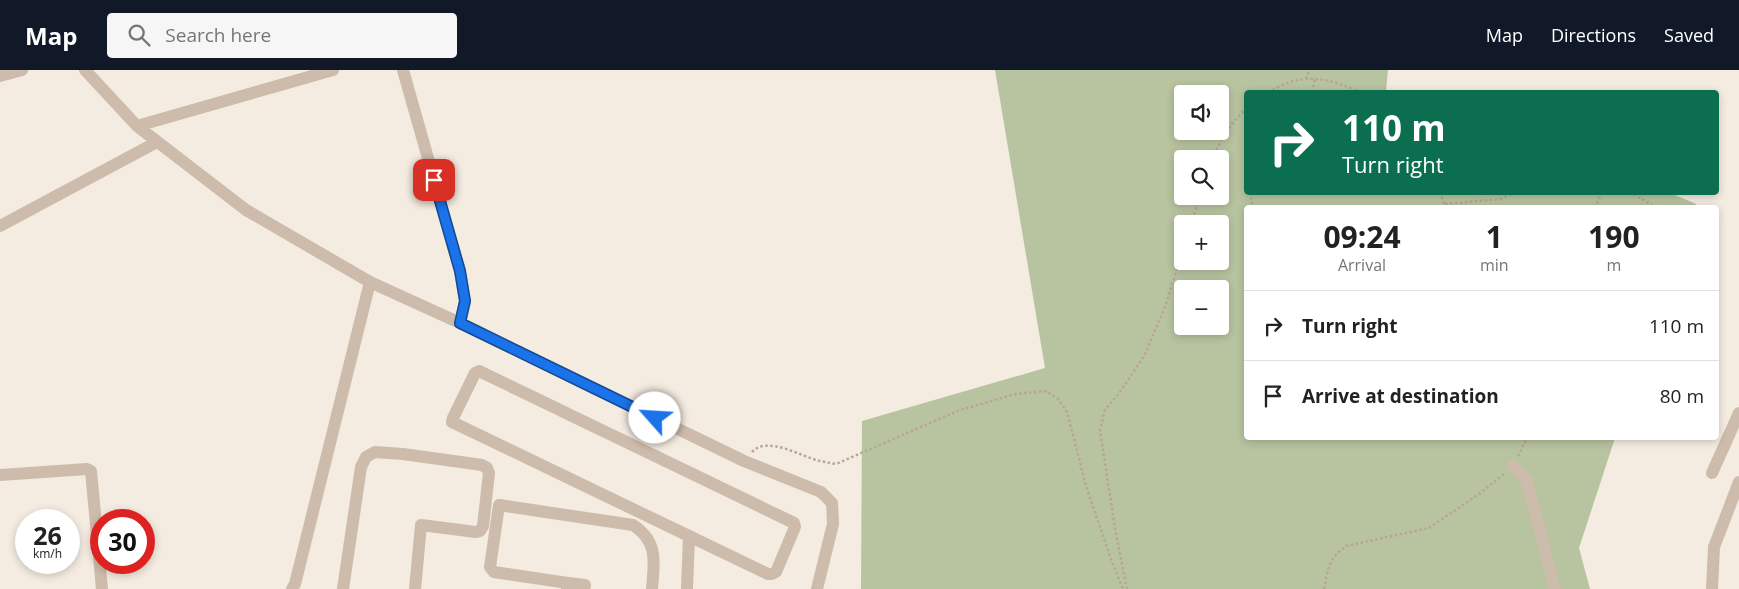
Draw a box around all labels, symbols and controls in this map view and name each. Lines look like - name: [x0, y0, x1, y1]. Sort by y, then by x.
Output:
- search box: [107, 13, 457, 58]
- text: Map: [25, 19, 77, 52]
- icon: search: [125, 21, 153, 49]
- text: Search here: [165, 22, 271, 48]
- text: Map: [1486, 23, 1523, 47]
- text: Directions: [1551, 23, 1636, 47]
- text: Saved: [1664, 23, 1714, 47]
- map controls: [1174, 85, 1229, 335]
- button: sound: [1174, 85, 1229, 140]
- text: 110 m: [1342, 104, 1446, 151]
- icon: right: [1259, 110, 1324, 175]
- text: Turn right: [1342, 149, 1444, 179]
- button: search: [1174, 150, 1229, 205]
- pin: [413, 159, 455, 201]
- icon: arrive: [420, 166, 448, 194]
- button: +: [1174, 215, 1229, 270]
- text: 09:24: [1323, 216, 1401, 257]
- text: 1: [1486, 216, 1503, 257]
- text: 190: [1588, 216, 1640, 257]
- text: Arrival: [1338, 254, 1386, 276]
- text: min: [1480, 254, 1509, 276]
- text: m: [1606, 254, 1621, 276]
- button: −: [1174, 280, 1229, 335]
- icon: right: [1259, 312, 1287, 340]
- text: Turn right: [1302, 313, 1397, 339]
- text: 110 m: [1649, 313, 1704, 339]
- icon: arrive: [1259, 382, 1287, 410]
- text: Arrive at destination: [1302, 383, 1499, 409]
- text: 80 m: [1660, 383, 1704, 409]
- position arrow: [628, 391, 680, 443]
- speed limit sign: 30: [90, 509, 155, 574]
- text: 26: [33, 518, 62, 552]
- text: km/h: [33, 545, 62, 562]

